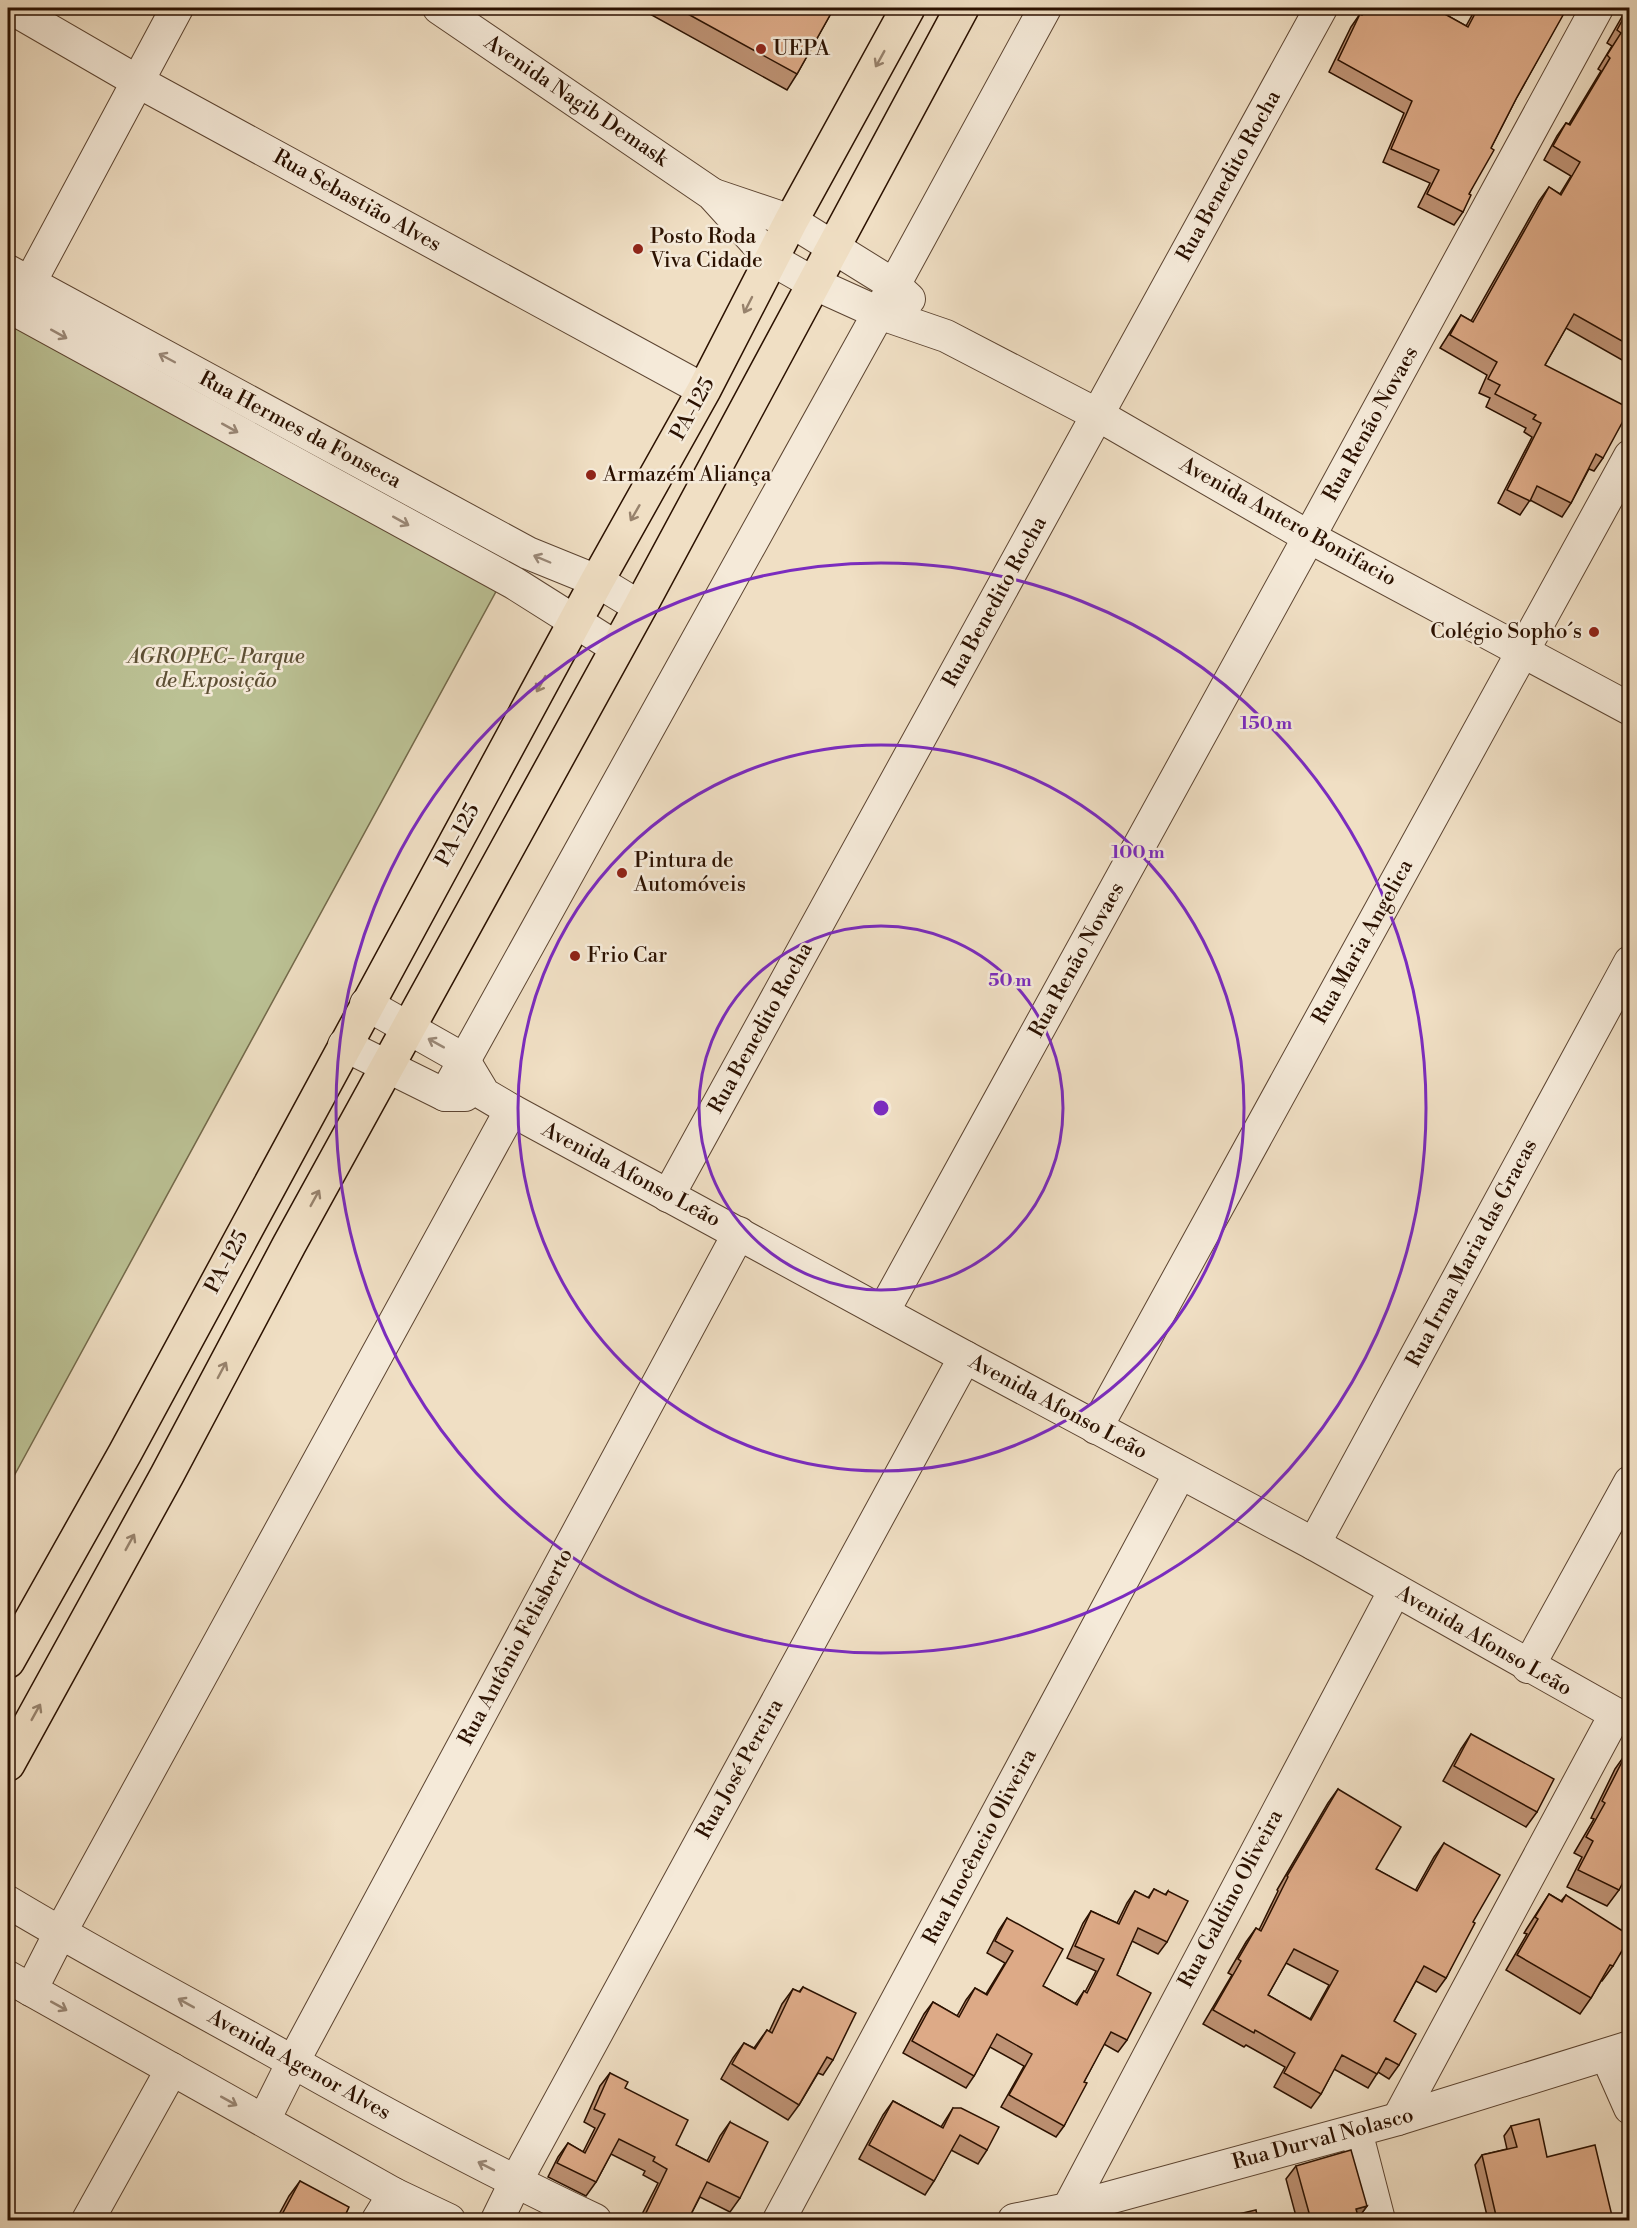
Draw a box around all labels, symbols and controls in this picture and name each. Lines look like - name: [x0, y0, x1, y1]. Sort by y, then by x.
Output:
- street label: Avenida Nagib Demask: [478, 29, 674, 173]
- place label: UEPA: [773, 36, 830, 62]
- marker: UEPA: [754, 42, 768, 56]
- one-way arrow: [874, 50, 886, 67]
- street label: Rua Benedito Rocha: [1171, 86, 1287, 266]
- street label: Rua Sebastião Alves: [269, 144, 445, 258]
- place label: Posto Roda Viva Cidade: [649, 224, 763, 274]
- marker: Posto Roda Viva Cidade: [631, 242, 645, 256]
- one-way arrow: [742, 295, 753, 313]
- one-way arrow: [50, 328, 67, 340]
- street label: Rua Renão Novaes: [1318, 342, 1424, 506]
- one-way arrow: [159, 352, 176, 364]
- street label: Rua Hermes da Fonseca: [194, 366, 406, 495]
- street label: PA-125: [665, 373, 721, 445]
- one-way arrow: [221, 422, 238, 434]
- street label: Avenida Antero Bonifacio: [1174, 451, 1401, 592]
- place label: Armazém Aliança: [602, 462, 772, 488]
- marker: Armazém Aliança: [584, 468, 598, 482]
- one-way arrow: [628, 504, 640, 521]
- street label: Rua Benedito Rocha: [937, 512, 1053, 692]
- one-way arrow: [392, 515, 409, 527]
- one-way arrow: [534, 553, 552, 564]
- place label: Colégio Sopho´s: [1430, 619, 1582, 645]
- marker: Colégio Sopho´s: [1587, 625, 1601, 639]
- park label: AGROPEC- Parque de Exposição: [125, 644, 305, 694]
- one-way arrow: [535, 675, 547, 692]
- text: 150 m: [1240, 712, 1293, 735]
- street label: PA-125: [430, 799, 486, 871]
- text: 100 m: [1111, 841, 1165, 864]
- place label: Pintura de Automóveis: [633, 848, 746, 898]
- street label: Rua Maria Angelica: [1307, 855, 1419, 1029]
- marker: Pintura de Automóveis: [615, 866, 629, 880]
- street label: Rua Renão Novaes: [1024, 878, 1130, 1042]
- street label: Rua Benedito Rocha: [703, 938, 819, 1118]
- place label: Frio Car: [587, 943, 667, 969]
- marker: Frio Car: [568, 949, 582, 963]
- text: 50 m: [988, 969, 1032, 992]
- one-way arrow: [428, 1037, 445, 1049]
- centre of rings: [871, 1098, 891, 1118]
- street label: Avenida Afonso Leão: [536, 1116, 725, 1233]
- street label: Rua Irma Maria das Gracas: [1401, 1135, 1543, 1371]
- one-way arrow: [309, 1190, 321, 1207]
- street label: PA-125: [200, 1226, 254, 1298]
- street label: Avenida Afonso Leão: [963, 1348, 1152, 1465]
- one-way arrow: [216, 1362, 228, 1379]
- one-way arrow: [125, 1533, 136, 1551]
- street label: Rua Antônio Felisberto: [453, 1544, 579, 1750]
- street label: Avenida Afonso Leão: [1391, 1580, 1577, 1702]
- street label: Rua José Pereira: [691, 1694, 789, 1844]
- one-way arrow: [31, 1704, 42, 1722]
- street label: Rua Inocêncio Oliveira: [917, 1744, 1043, 1949]
- street label: Rua Galdino Oliveira: [1173, 1805, 1289, 1993]
- one-way arrow: [178, 1997, 195, 2009]
- one-way arrow: [49, 2001, 67, 2012]
- street label: Avenida Agenor Alves: [202, 2003, 395, 2126]
- one-way arrow: [220, 2095, 237, 2107]
- street label: Rua Durval Nolasco: [1229, 2102, 1417, 2176]
- one-way arrow: [478, 2160, 496, 2171]

